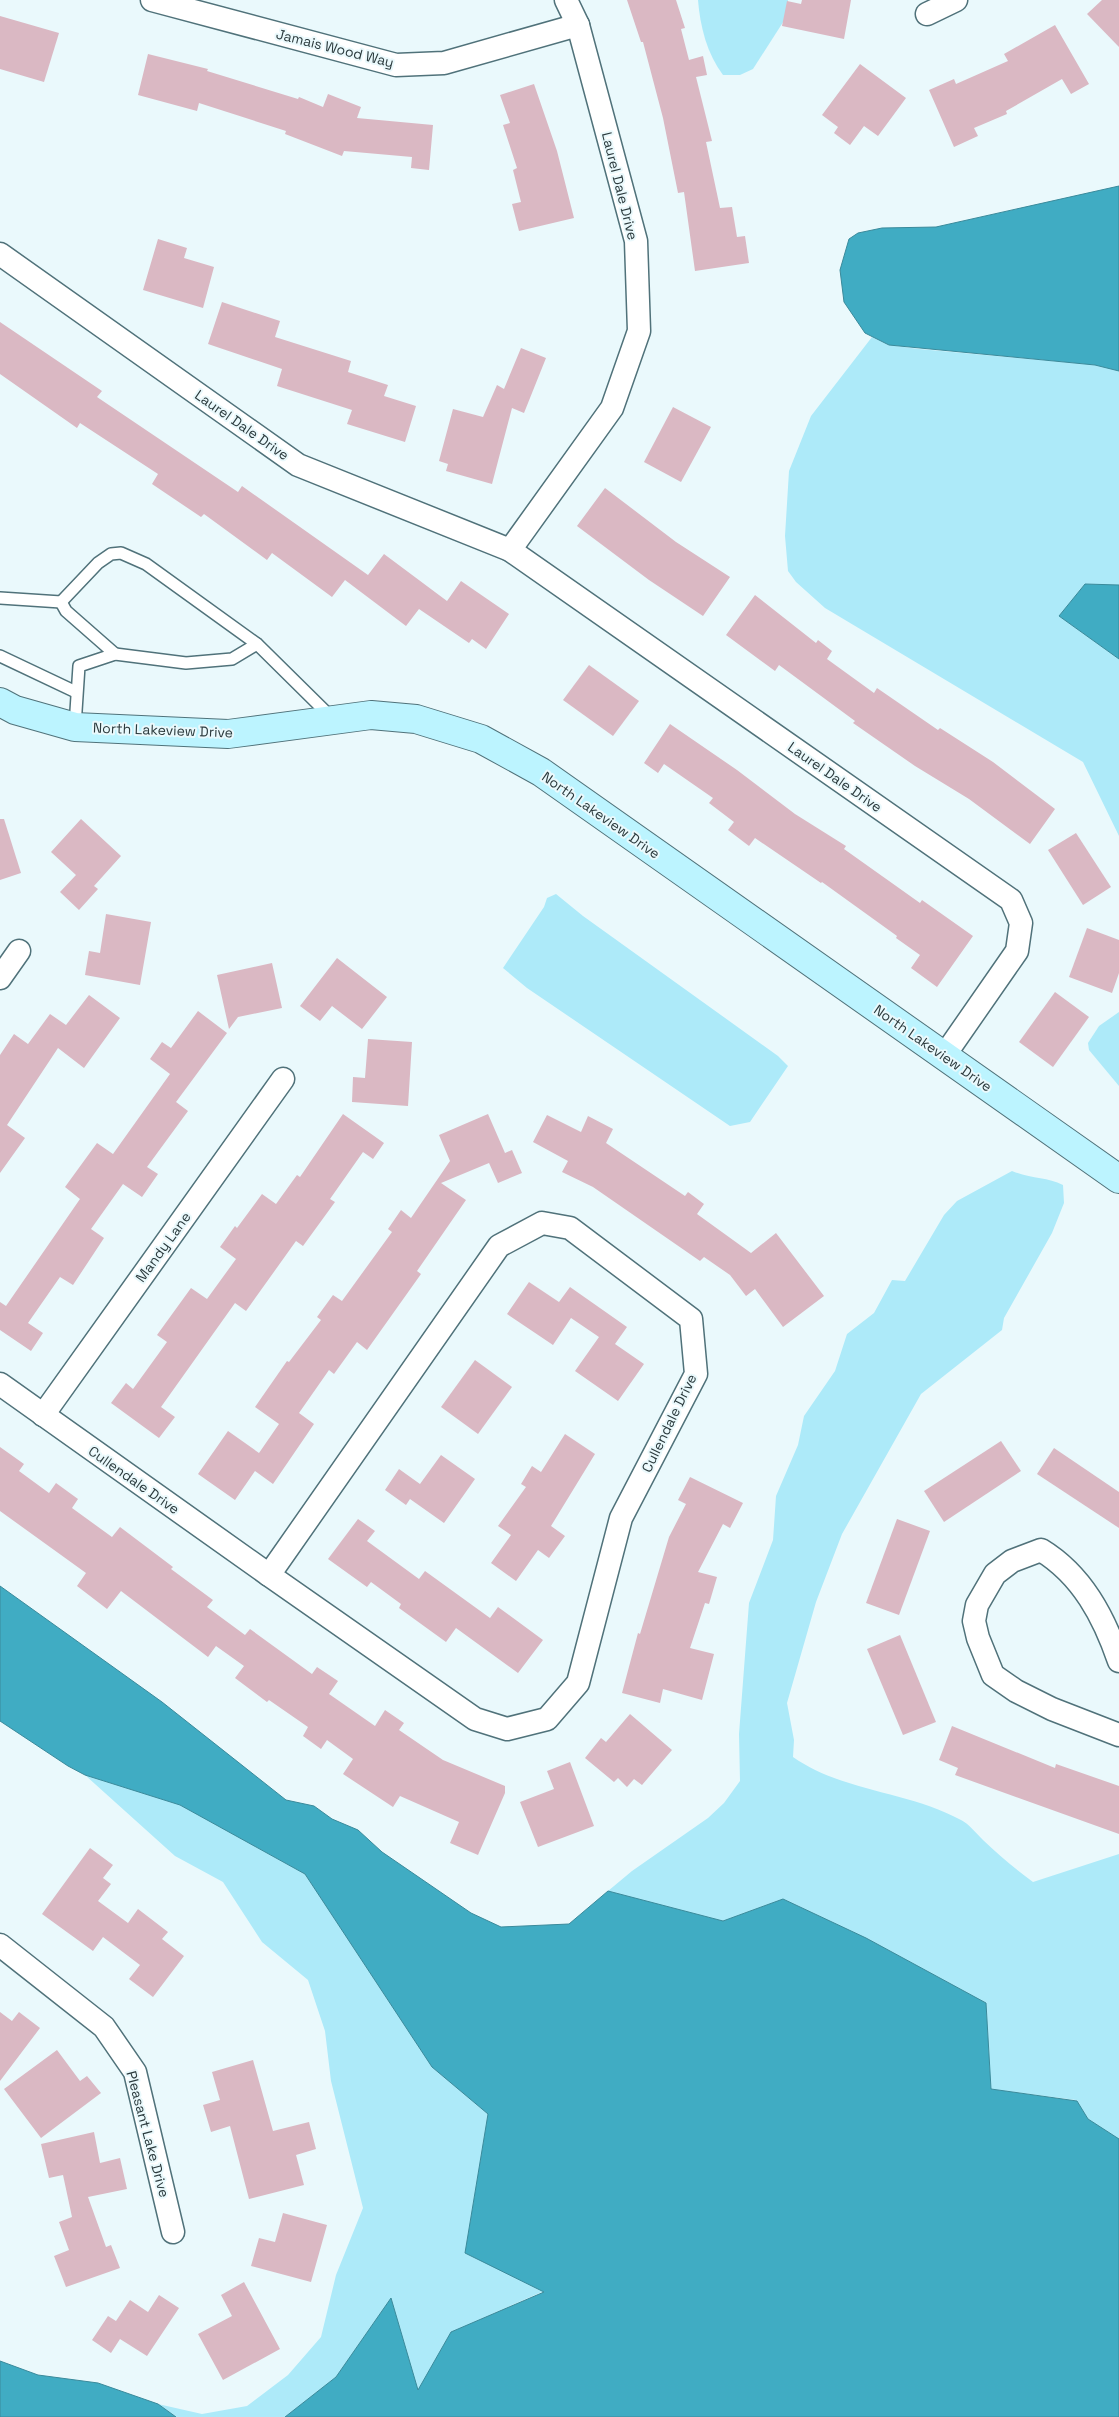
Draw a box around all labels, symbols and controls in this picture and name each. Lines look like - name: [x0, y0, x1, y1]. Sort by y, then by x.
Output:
- street label: Jamais Wood Way: [274, 25, 396, 71]
- street label: Laurel Dale Drive: [598, 130, 642, 242]
- street label: Laurel Dale Drive: [192, 386, 292, 464]
- street label: North Lakeview Drive: [93, 719, 233, 741]
- street label: Laurel Dale Drive: [785, 738, 885, 816]
- street label: North Lakeview Drive: [538, 767, 664, 863]
- street label: North Lakeview Drive: [870, 1000, 996, 1096]
- street label: Mandy Lane: [131, 1208, 195, 1286]
- street label: Cullendale Drive: [637, 1371, 701, 1475]
- street label: Cullendale Drive: [85, 1442, 183, 1518]
- street label: Pleasant Lake Drive: [122, 2069, 174, 2199]

